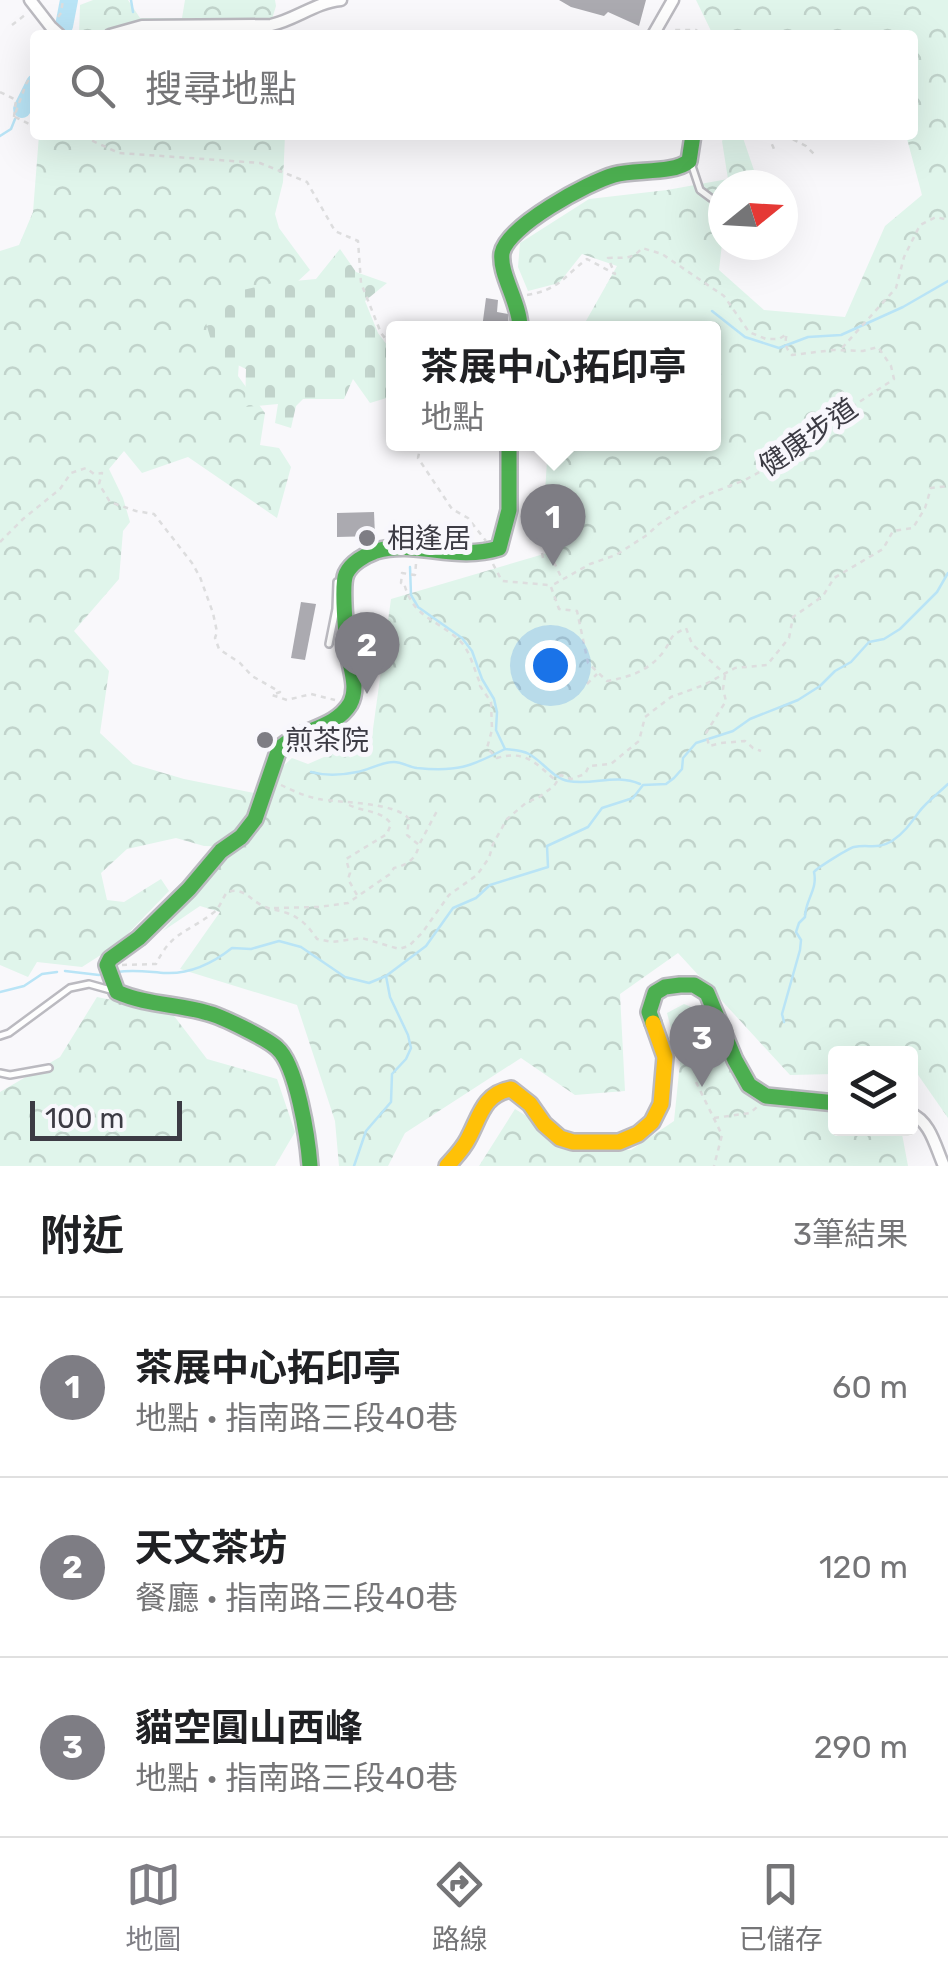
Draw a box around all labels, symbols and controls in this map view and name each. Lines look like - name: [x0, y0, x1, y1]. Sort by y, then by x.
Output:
- search box: [30, 30, 918, 140]
- icon: search: [65, 58, 120, 113]
- text: 搜尋地點: [145, 66, 297, 112]
- north arrow: [708, 170, 798, 260]
- popup: [386, 321, 721, 451]
- text: 茶展中心拓印亭: [420, 344, 687, 390]
- street label: 健康步道: [753, 391, 863, 483]
- text: 地點: [420, 398, 485, 436]
- pin: 1: [520, 484, 586, 566]
- place label: 相逢居: [387, 522, 471, 555]
- marker: 相逢居: [356, 527, 378, 549]
- pin: 2: [334, 612, 400, 694]
- your location: [525, 640, 576, 691]
- place label: 煎茶院: [285, 724, 369, 757]
- marker: 煎茶院: [254, 729, 276, 751]
- pin: 3: [670, 1004, 734, 1087]
- map controls: [828, 1046, 918, 1136]
- button: layers: [828, 1046, 918, 1136]
- scale bar: [30, 1096, 182, 1140]
- text: 100 m: [45, 1102, 124, 1135]
- text: 附近: [40, 1211, 124, 1261]
- text: 3筆結果: [793, 1215, 908, 1253]
- text: 茶展中心拓印亭: [135, 1345, 401, 1391]
- text: 1: [65, 1368, 80, 1406]
- text: 60 m: [832, 1368, 908, 1406]
- text: 地點 · 指南路三段40巷: [135, 1399, 457, 1437]
- text: 天文茶坊: [135, 1525, 287, 1571]
- text: 2: [62, 1548, 83, 1586]
- text: 120 m: [819, 1548, 908, 1586]
- text: 餐廳 · 指南路三段40巷: [135, 1579, 457, 1617]
- text: 貓空圓山西峰: [135, 1705, 363, 1751]
- text: 3: [62, 1728, 83, 1766]
- text: 290 m: [814, 1728, 908, 1766]
- text: 地點 · 指南路三段40巷: [135, 1759, 457, 1797]
- tab: 地圖: [125, 1857, 181, 1957]
- tab: 路線: [432, 1857, 488, 1957]
- tab: 已儲存: [739, 1857, 823, 1957]

